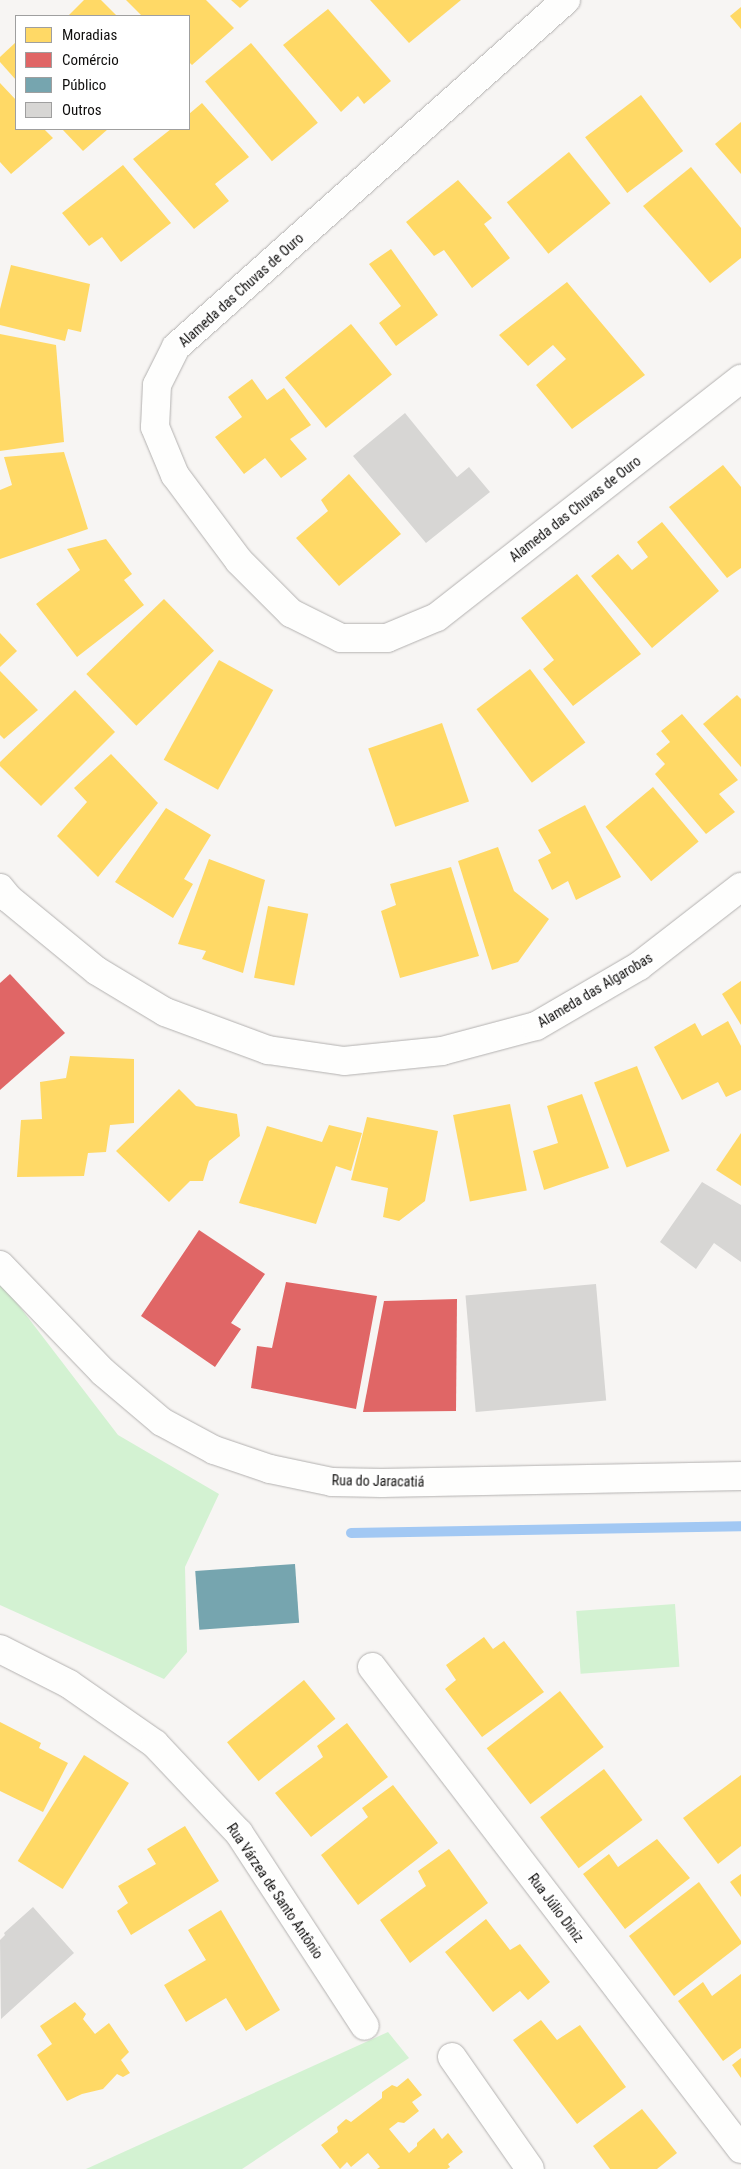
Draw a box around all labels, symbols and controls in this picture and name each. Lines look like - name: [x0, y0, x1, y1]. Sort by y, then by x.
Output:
- legend: [15, 15, 190, 130]
- text: Moradias: [62, 26, 117, 44]
- text: Comércio: [62, 51, 119, 69]
- text: Público: [62, 76, 106, 94]
- text: Outros: [62, 101, 102, 119]
- street label: Alameda das Chuvas de Ouro: [175, 230, 307, 350]
- street label: Alameda das Chuvas de Ouro: [506, 453, 644, 565]
- street label: Alameda das Algarobas: [534, 949, 656, 1031]
- street label: Rua do Jaracatiá: [332, 1472, 424, 1490]
- street label: Rua Várzea de Santo Antônio: [223, 1820, 327, 1962]
- street label: Rua Júlio Diniz: [525, 1870, 587, 1946]

